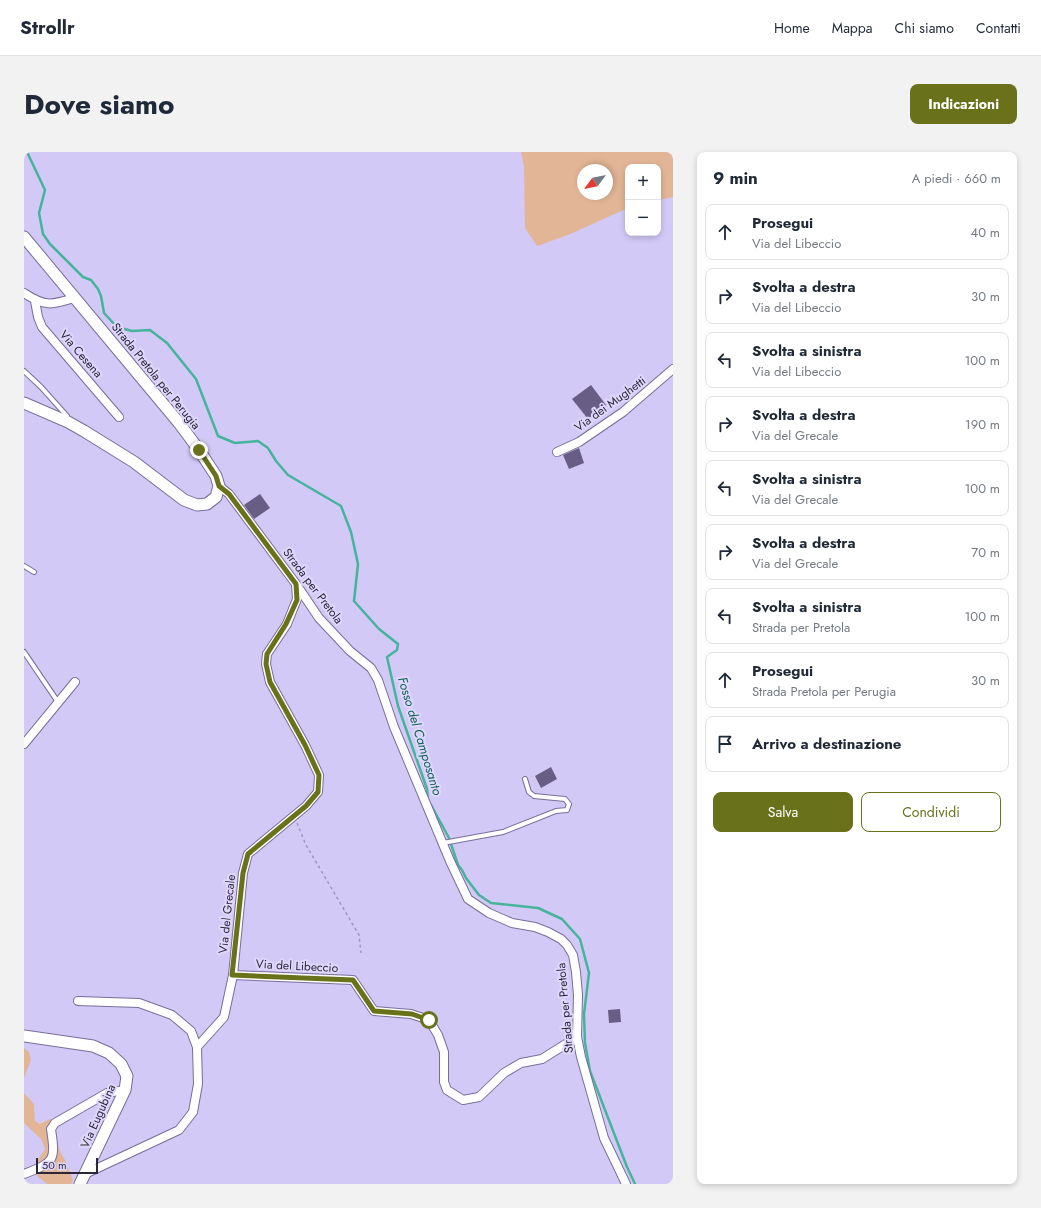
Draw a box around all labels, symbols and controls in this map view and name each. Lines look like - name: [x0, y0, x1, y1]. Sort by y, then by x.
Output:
- text: Strollr: [20, 14, 75, 41]
- text: Home: [774, 18, 810, 38]
- text: Mappa: [832, 18, 873, 38]
- text: Chi siamo: [895, 18, 954, 38]
- text: Contatti: [976, 18, 1021, 38]
- text: Dove siamo: [24, 84, 174, 125]
- button: Indicazioni: [910, 84, 1017, 124]
- north arrow: [577, 164, 613, 200]
- map controls: [625, 164, 661, 236]
- button: +: [625, 164, 661, 200]
- text: 9 min: [713, 166, 758, 190]
- text: A piedi · 660 m: [912, 169, 1001, 188]
- button: −: [625, 200, 661, 236]
- text: Prosegui: [752, 212, 813, 234]
- icon: ahead: [714, 221, 736, 243]
- text: 40 m: [971, 223, 1000, 242]
- text: Via del Libeccio: [752, 234, 841, 253]
- text: Svolta a destra: [752, 276, 856, 298]
- icon: right: [714, 285, 736, 307]
- text: 30 m: [971, 287, 1000, 306]
- text: Via del Libeccio: [752, 298, 841, 317]
- street label: Strada Pretola per Perugia: [107, 319, 205, 433]
- street label: Via Cesena: [55, 326, 107, 382]
- text: Svolta a sinistra: [752, 340, 862, 362]
- icon: left: [714, 349, 736, 371]
- text: 100 m: [965, 351, 1000, 370]
- text: Via del Libeccio: [752, 362, 841, 381]
- street label: Via dei Mughetti: [571, 372, 649, 436]
- text: Svolta a destra: [752, 404, 856, 426]
- icon: right: [714, 413, 736, 435]
- text: 190 m: [965, 415, 1000, 434]
- text: Via del Grecale: [752, 426, 838, 445]
- route end: [190, 441, 208, 459]
- text: Svolta a sinistra: [752, 468, 862, 490]
- icon: left: [714, 477, 736, 499]
- text: 100 m: [965, 479, 1000, 498]
- text: Via del Grecale: [752, 490, 838, 509]
- text: Svolta a destra: [752, 532, 856, 554]
- icon: right: [714, 541, 736, 563]
- text: 70 m: [971, 543, 1000, 562]
- street label: Strada per Pretola: [279, 544, 348, 628]
- text: Via del Grecale: [752, 554, 838, 573]
- text: Svolta a sinistra: [752, 596, 862, 618]
- icon: left: [714, 605, 736, 627]
- text: 100 m: [965, 607, 1000, 626]
- text: Strada per Pretola: [752, 618, 850, 637]
- text: Prosegui: [752, 660, 813, 682]
- icon: ahead: [714, 669, 736, 691]
- text: 30 m: [971, 671, 1000, 690]
- water label: Fosso del Camposanto: [393, 674, 447, 798]
- text: Strada Pretola per Perugia: [752, 682, 896, 701]
- icon: arrive: [714, 733, 736, 755]
- text: Arrivo a destinazione: [752, 733, 901, 755]
- button: Salva: [713, 792, 853, 832]
- button: Condividi: [861, 792, 1001, 832]
- street label: Via del Grecale: [214, 873, 240, 955]
- street label: Via del Libeccio: [255, 955, 339, 977]
- street label: Strada per Pretola: [552, 962, 578, 1054]
- route start: [420, 1011, 438, 1029]
- street label: Via Eugubina: [76, 1081, 120, 1151]
- scale bar: [36, 1156, 98, 1175]
- text: 50 m: [42, 1157, 67, 1173]

